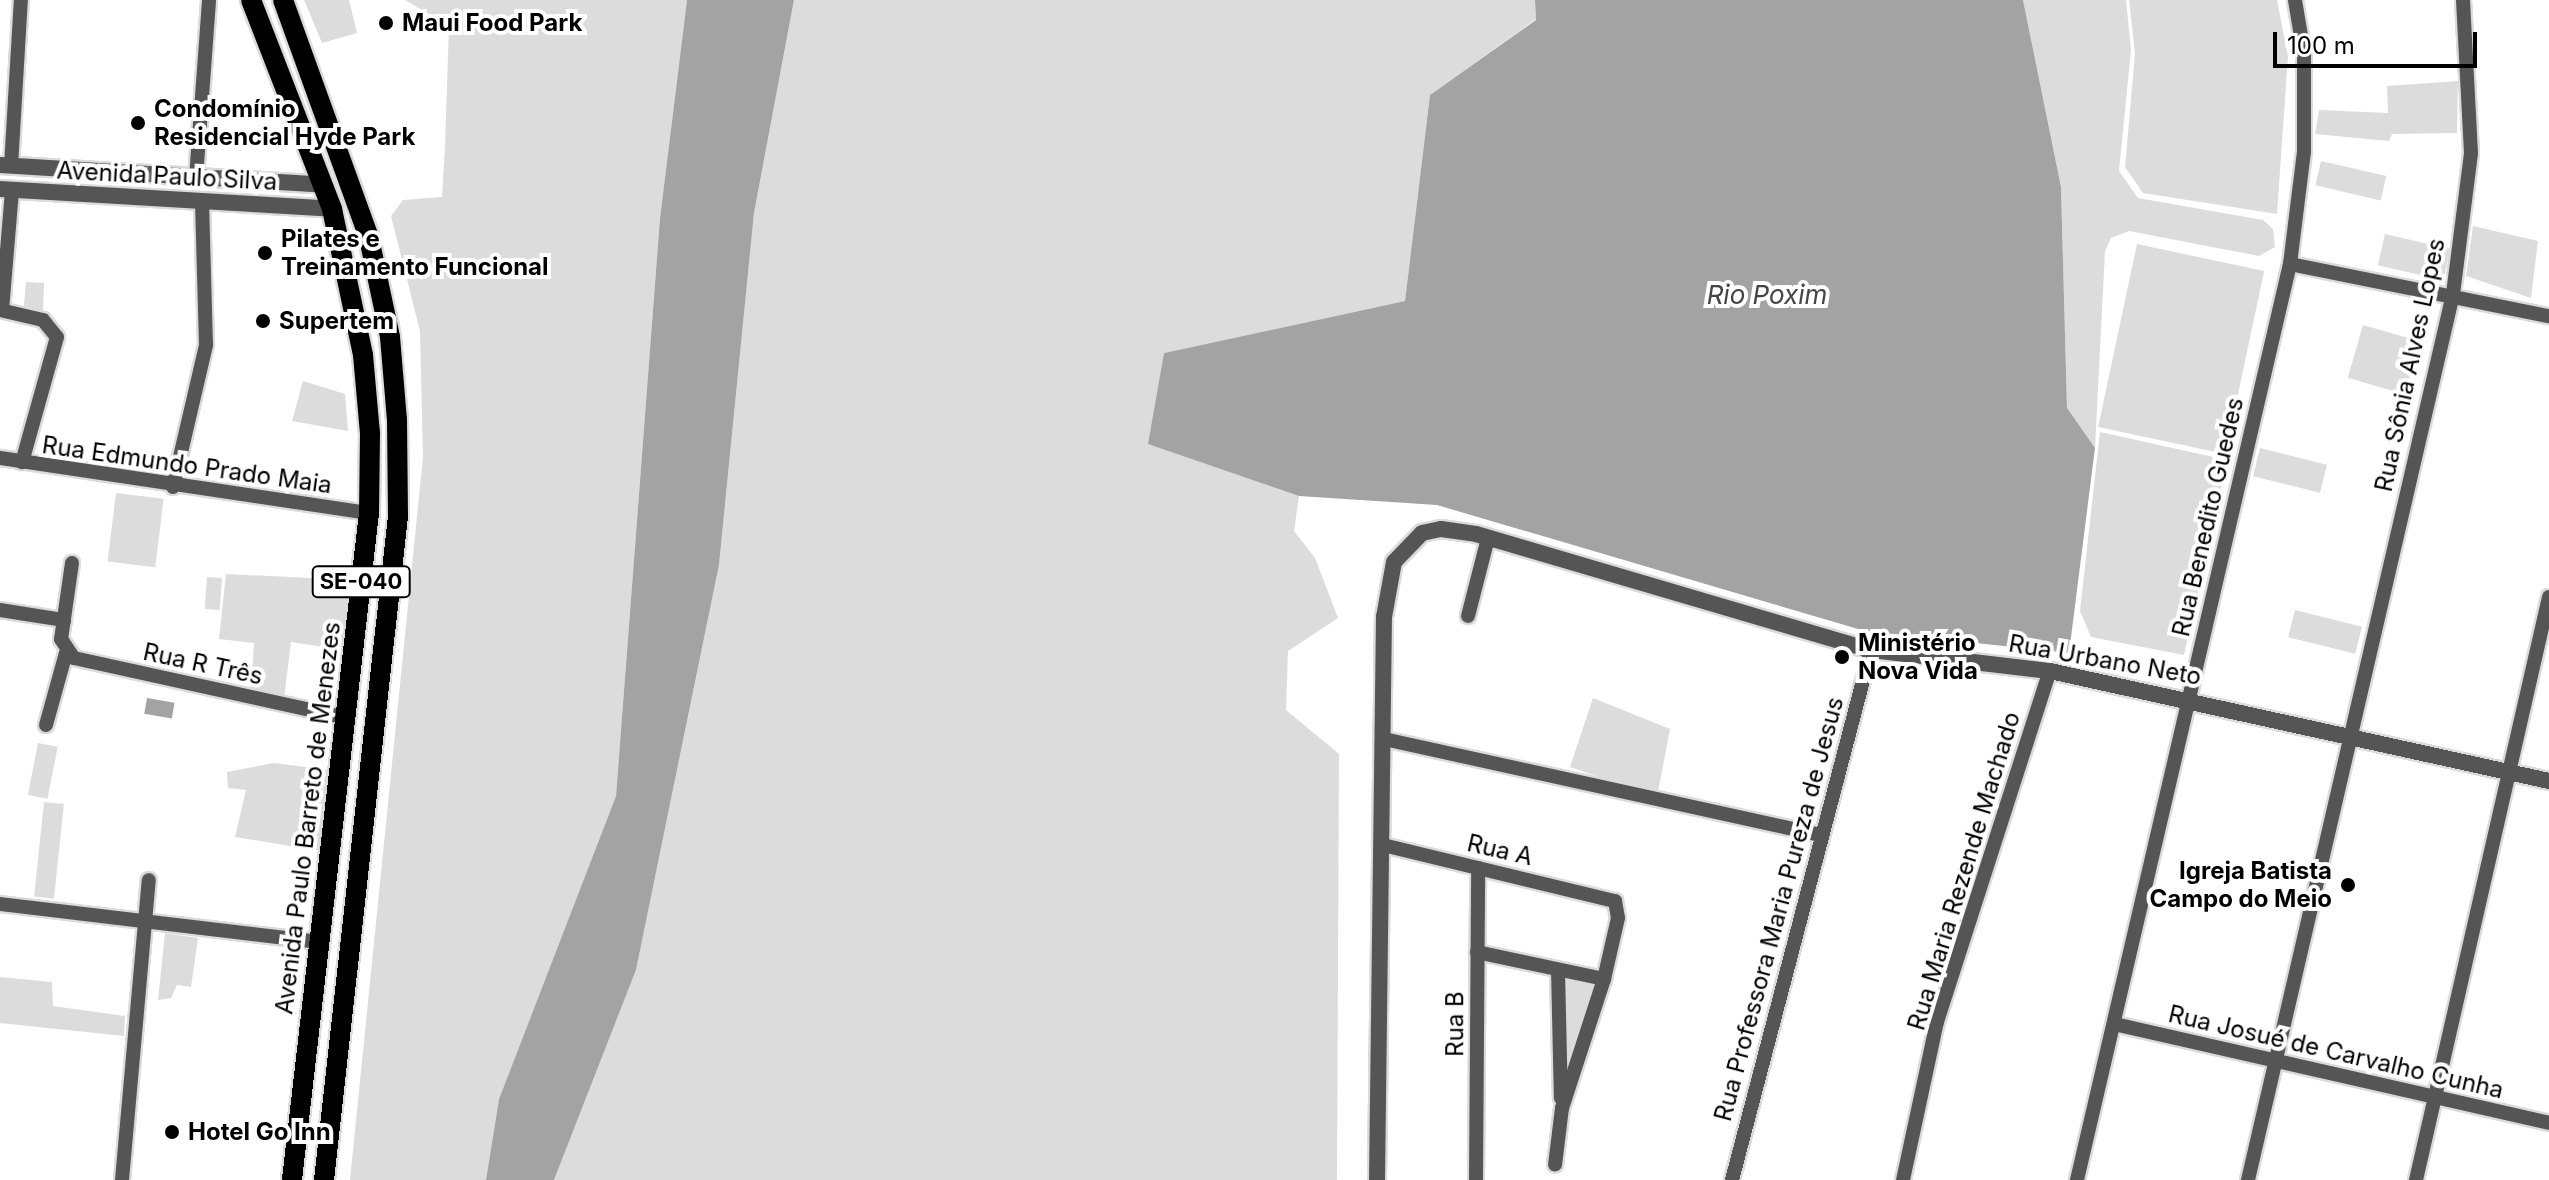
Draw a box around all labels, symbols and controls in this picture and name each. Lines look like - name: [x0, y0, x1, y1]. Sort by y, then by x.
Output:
- place label: Maui Food Park: [402, 9, 582, 37]
- marker: Maui Food Park: [377, 14, 395, 32]
- scale bar: [2277, 16, 2481, 66]
- text: 100 m: [2287, 31, 2355, 60]
- place label: Condomínio Residencial Hyde Park: [154, 95, 415, 151]
- marker: Condomínio Residencial Hyde Park: [129, 114, 147, 132]
- street label: Avenida Paulo Silva: [56, 156, 278, 196]
- place label: Pilates e Treinamento Funcional: [281, 225, 549, 281]
- street label: Rua Sônia Alves Lopes: [2369, 236, 2451, 494]
- marker: Pilates e Treinamento Funcional: [256, 244, 274, 262]
- water label: Rio Poxim: [1707, 279, 1827, 311]
- place label: Supertem: [279, 307, 394, 335]
- marker: Supertem: [254, 312, 272, 330]
- street label: Rua Benedito Guedes: [2166, 395, 2250, 639]
- street label: Rua Edmundo Prado Maia: [40, 430, 334, 500]
- road number: SE-040: [311, 564, 411, 600]
- street label: Avenida Paulo Barreto de Menezes: [270, 620, 346, 1016]
- place label: Ministério Nova Vida: [1858, 629, 1978, 685]
- street label: Rua Urbano Neto: [2007, 629, 2203, 691]
- street label: Rua R Três: [141, 637, 265, 691]
- marker: Ministério Nova Vida: [1833, 648, 1851, 666]
- street label: Rua Professora Maria Pureza de Jesus: [1708, 694, 1850, 1124]
- street label: Rua Maria Rezende Machado: [1902, 708, 2026, 1034]
- street label: Rua A: [1464, 828, 1536, 872]
- place label: Igreja Batista Campo do Meio: [2149, 857, 2332, 913]
- marker: Igreja Batista Campo do Meio: [2339, 876, 2357, 894]
- street label: Rua B: [1441, 991, 1469, 1057]
- street label: Rua Josué de Carvalho Cunha: [2166, 999, 2506, 1105]
- place label: Hotel Go Inn: [188, 1118, 331, 1146]
- marker: Hotel Go Inn: [163, 1123, 181, 1141]

